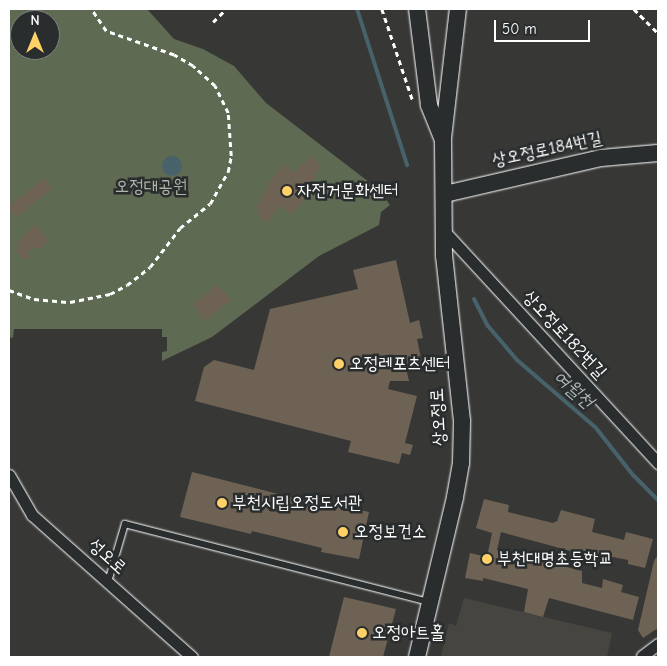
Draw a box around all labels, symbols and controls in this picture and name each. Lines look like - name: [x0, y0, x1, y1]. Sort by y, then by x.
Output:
- north arrow: [10, 10, 60, 60]
- scale bar: [497, 10, 593, 42]
- text: N: [30, 12, 40, 29]
- text: 50 m: [502, 20, 537, 38]
- street label: 상오정로184번길: [490, 128, 604, 172]
- park label: 오정대공원: [115, 176, 187, 198]
- place label: 자전거문화센터: [297, 180, 398, 202]
- marker: 자전거문화센터: [281, 185, 293, 197]
- street label: 상오정로182번길: [518, 286, 610, 384]
- place label: 오정레포츠센터: [349, 353, 450, 375]
- marker: 오정레포츠센터: [333, 358, 345, 370]
- water label: 여월천: [548, 366, 598, 414]
- street label: 상오정로: [427, 388, 451, 446]
- place label: 부천시립오정도서관: [232, 492, 362, 514]
- marker: 부천시립오정도서관: [216, 497, 228, 509]
- place label: 오정보건소: [354, 521, 426, 543]
- marker: 오정보건소: [336, 525, 350, 539]
- street label: 성오로: [84, 534, 130, 580]
- place label: 부천대명초등학교: [497, 548, 613, 570]
- marker: 부천대명초등학교: [481, 553, 493, 565]
- place label: 오정아트홀: [372, 622, 444, 644]
- marker: 오정아트홀: [356, 627, 368, 639]

